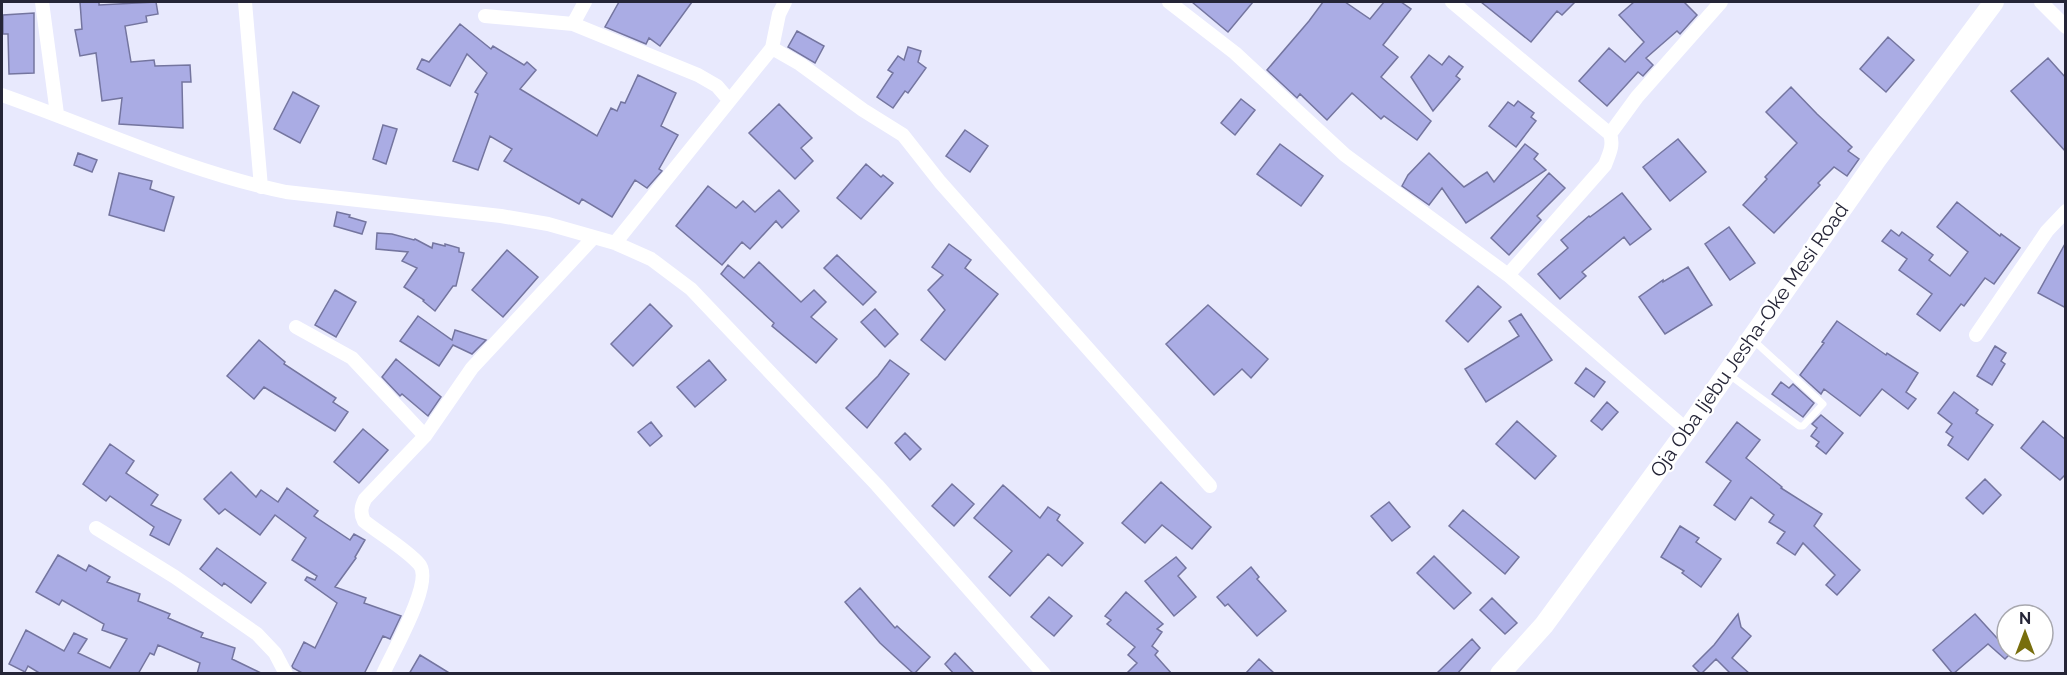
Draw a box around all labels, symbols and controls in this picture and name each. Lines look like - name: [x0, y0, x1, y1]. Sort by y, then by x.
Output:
- street label: Oja Oba Ijebu Jesha-Oke Mesi Road: [1645, 198, 1853, 482]
- north arrow: [1995, 603, 2055, 663]
- text: N: [2019, 609, 2031, 628]

